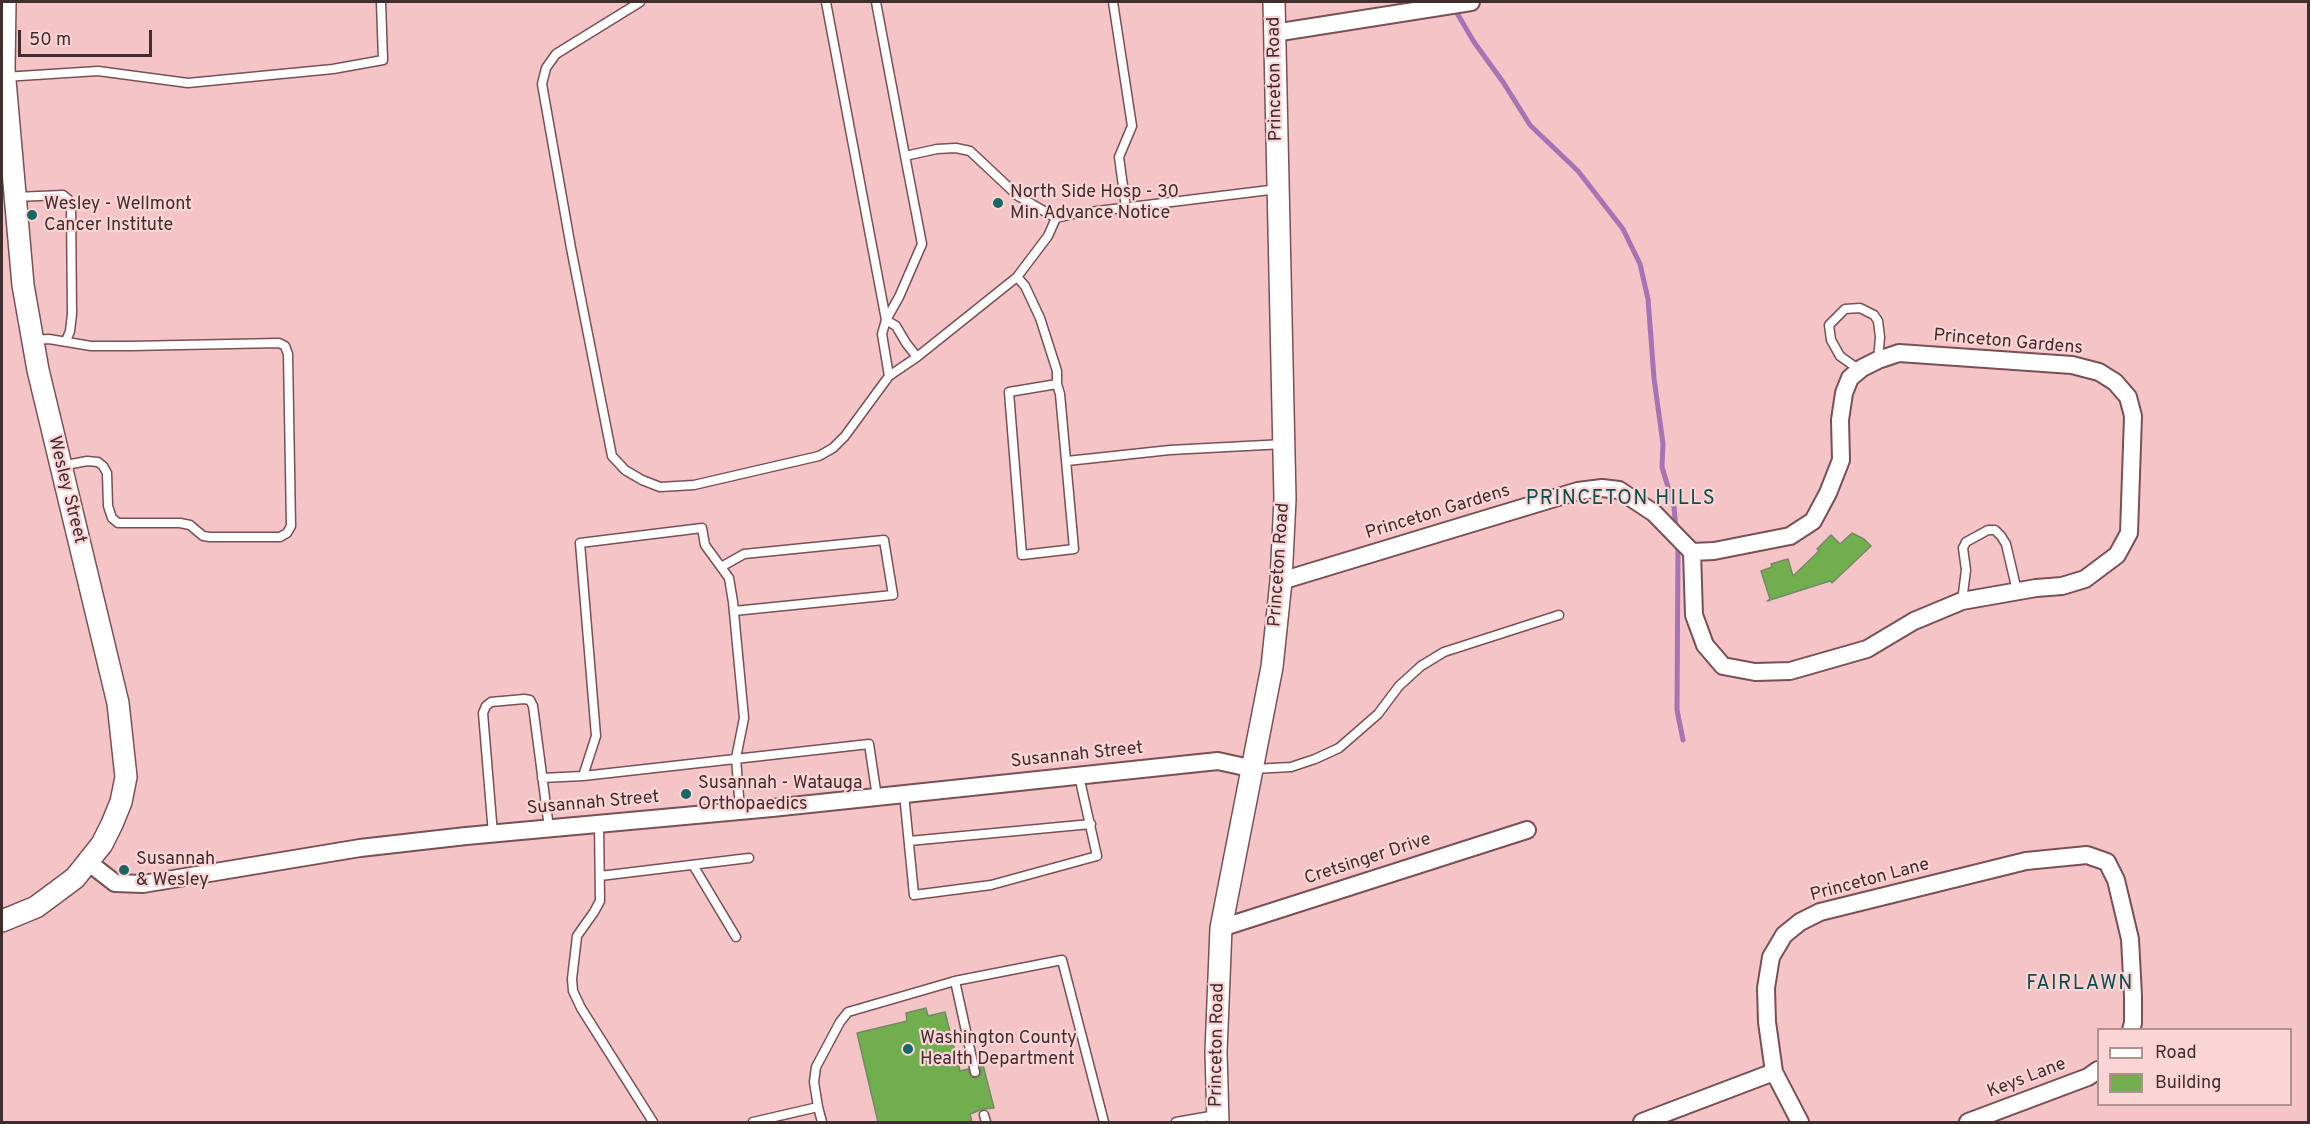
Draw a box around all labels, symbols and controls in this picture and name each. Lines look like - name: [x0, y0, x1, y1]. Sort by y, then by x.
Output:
- street label: Princeton Road: [1264, 17, 1288, 141]
- scale bar: [21, 18, 154, 56]
- text: 50 m: [29, 29, 71, 52]
- place label: North Side Hosp - 30 Min Advance Notice: [1010, 182, 1179, 224]
- place label: Wesley - Wellmont Cancer Institute: [44, 194, 192, 236]
- marker: North Side Hosp - 30 Min Advance Notice: [991, 196, 1005, 210]
- marker: Wesley - Wellmont Cancer Institute: [25, 208, 39, 222]
- street label: Princeton Gardens: [1932, 326, 2084, 360]
- street label: Wesley Street: [42, 434, 90, 546]
- street label: Princeton Gardens: [1363, 481, 1513, 545]
- district label: PRINCETON HILLS: [1526, 488, 1716, 512]
- street label: Princeton Road: [1265, 502, 1295, 628]
- street label: Susannah Street: [1010, 738, 1144, 774]
- place label: Susannah - Watauga Orthopaedics: [698, 773, 862, 816]
- street label: Susannah Street: [526, 787, 660, 821]
- marker: Susannah - Watauga Orthopaedics: [679, 787, 693, 801]
- street label: Cretsinger Drive: [1302, 829, 1434, 891]
- place label: Susannah & Wesley: [136, 849, 215, 892]
- street label: Princeton Lane: [1808, 855, 1932, 907]
- marker: Susannah & Wesley: [117, 863, 131, 877]
- district label: FAIRLAWN: [2026, 973, 2134, 997]
- street label: Princeton Road: [1206, 983, 1230, 1107]
- place label: Washington County Health Department: [920, 1028, 1077, 1070]
- legend: [2097, 1028, 2292, 1106]
- marker: Washington County Health Department: [901, 1042, 915, 1056]
- text: Road: [2155, 1042, 2197, 1065]
- street label: Keys Lane: [1985, 1054, 2069, 1104]
- text: Building: [2155, 1072, 2221, 1095]

